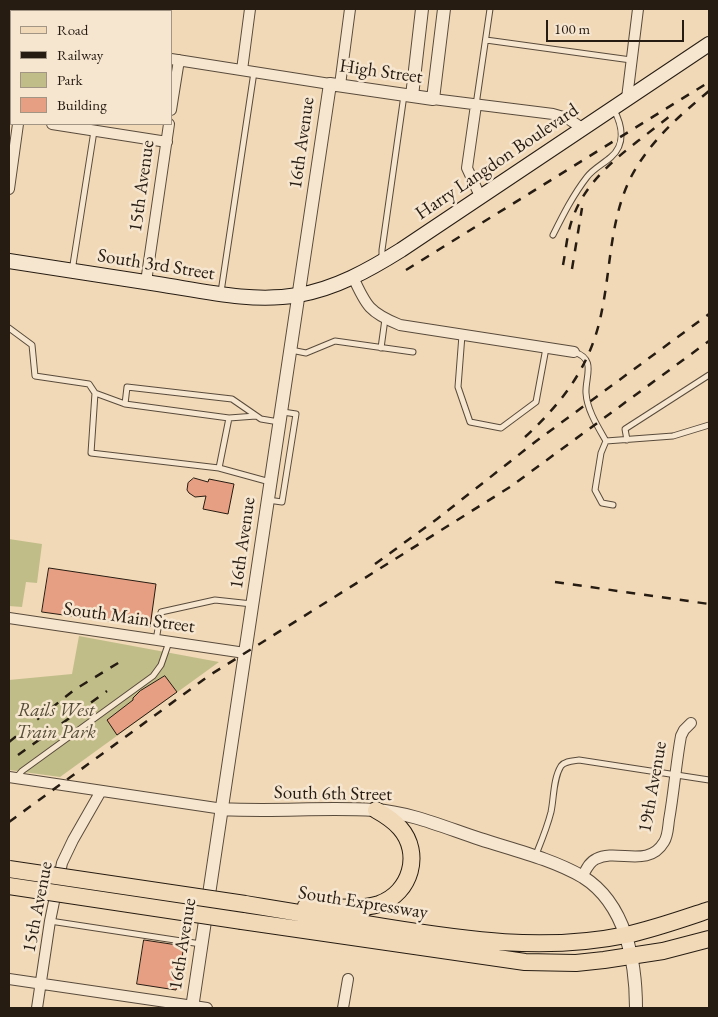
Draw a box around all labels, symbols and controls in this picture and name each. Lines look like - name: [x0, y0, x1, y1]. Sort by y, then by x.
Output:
- legend: [10, 10, 172, 125]
- scale bar: [548, 10, 686, 42]
- text: 100 m: [554, 19, 590, 38]
- text: Road: [57, 20, 88, 39]
- text: Railway: [57, 45, 103, 64]
- street label: High Street: [338, 55, 424, 89]
- text: Park: [57, 70, 83, 89]
- text: Building: [57, 95, 107, 114]
- street label: 16th Avenue: [284, 96, 320, 190]
- street label: Harry Langdon Boulevard: [411, 99, 583, 225]
- street label: 15th Avenue: [124, 139, 160, 233]
- street label: South 3rd Street: [96, 244, 216, 286]
- street label: 16th Avenue: [225, 496, 261, 590]
- street label: South Main Street: [62, 598, 196, 638]
- park label: Rails West Train Park: [16, 700, 96, 744]
- street label: 19th Avenue: [634, 740, 672, 834]
- street label: South 6th Street: [274, 782, 392, 806]
- street label: 15th Avenue: [18, 860, 58, 954]
- street label: South Expressway: [297, 881, 429, 925]
- street label: 16th Avenue: [165, 897, 201, 991]

